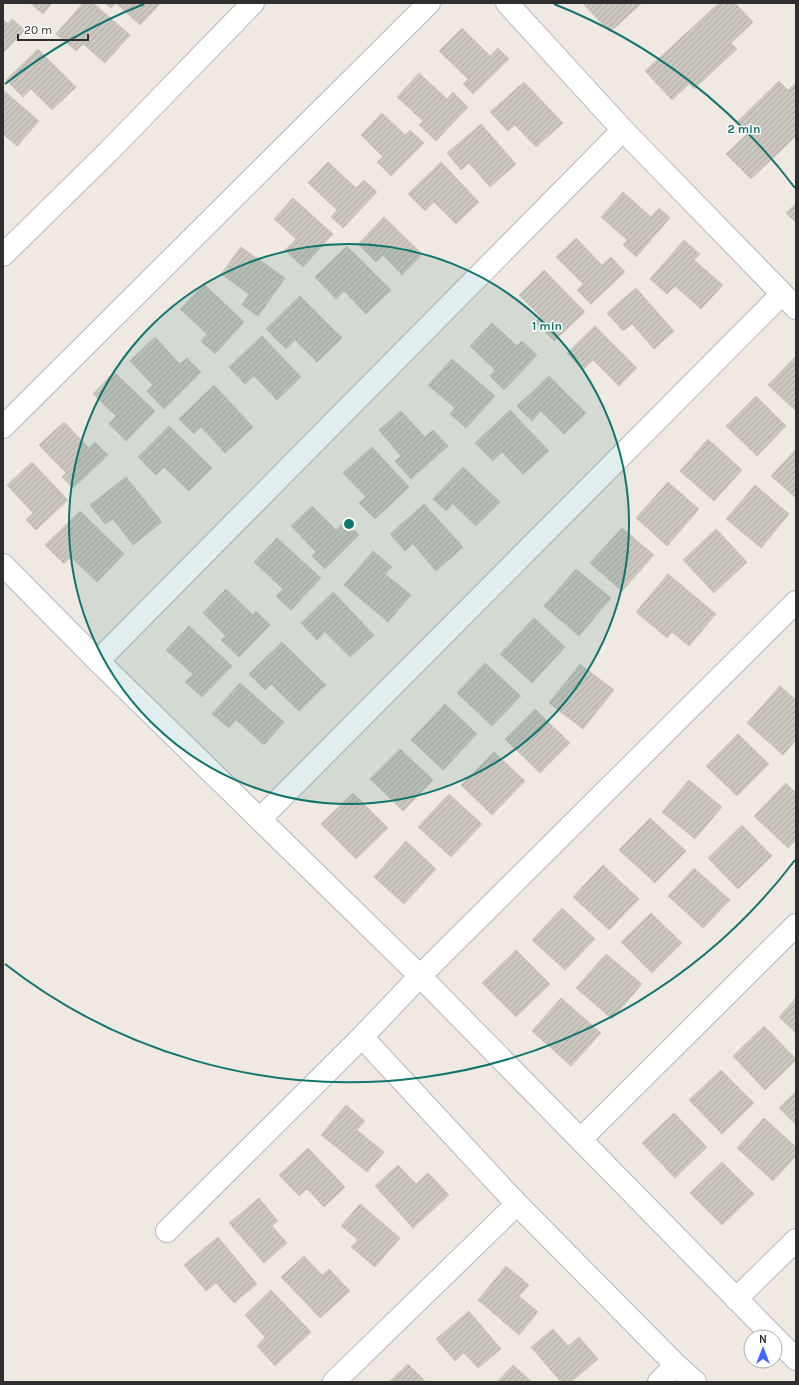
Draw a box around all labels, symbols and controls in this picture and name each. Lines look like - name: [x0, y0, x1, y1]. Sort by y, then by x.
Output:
- scale bar: [18, 16, 88, 42]
- text: 20 m: [24, 23, 52, 37]
- text: 2 min: [727, 122, 761, 136]
- text: 1 min: [532, 319, 562, 333]
- centre of rings: [342, 517, 356, 531]
- north arrow: [743, 1329, 783, 1369]
- text: N: [759, 1333, 767, 1346]

